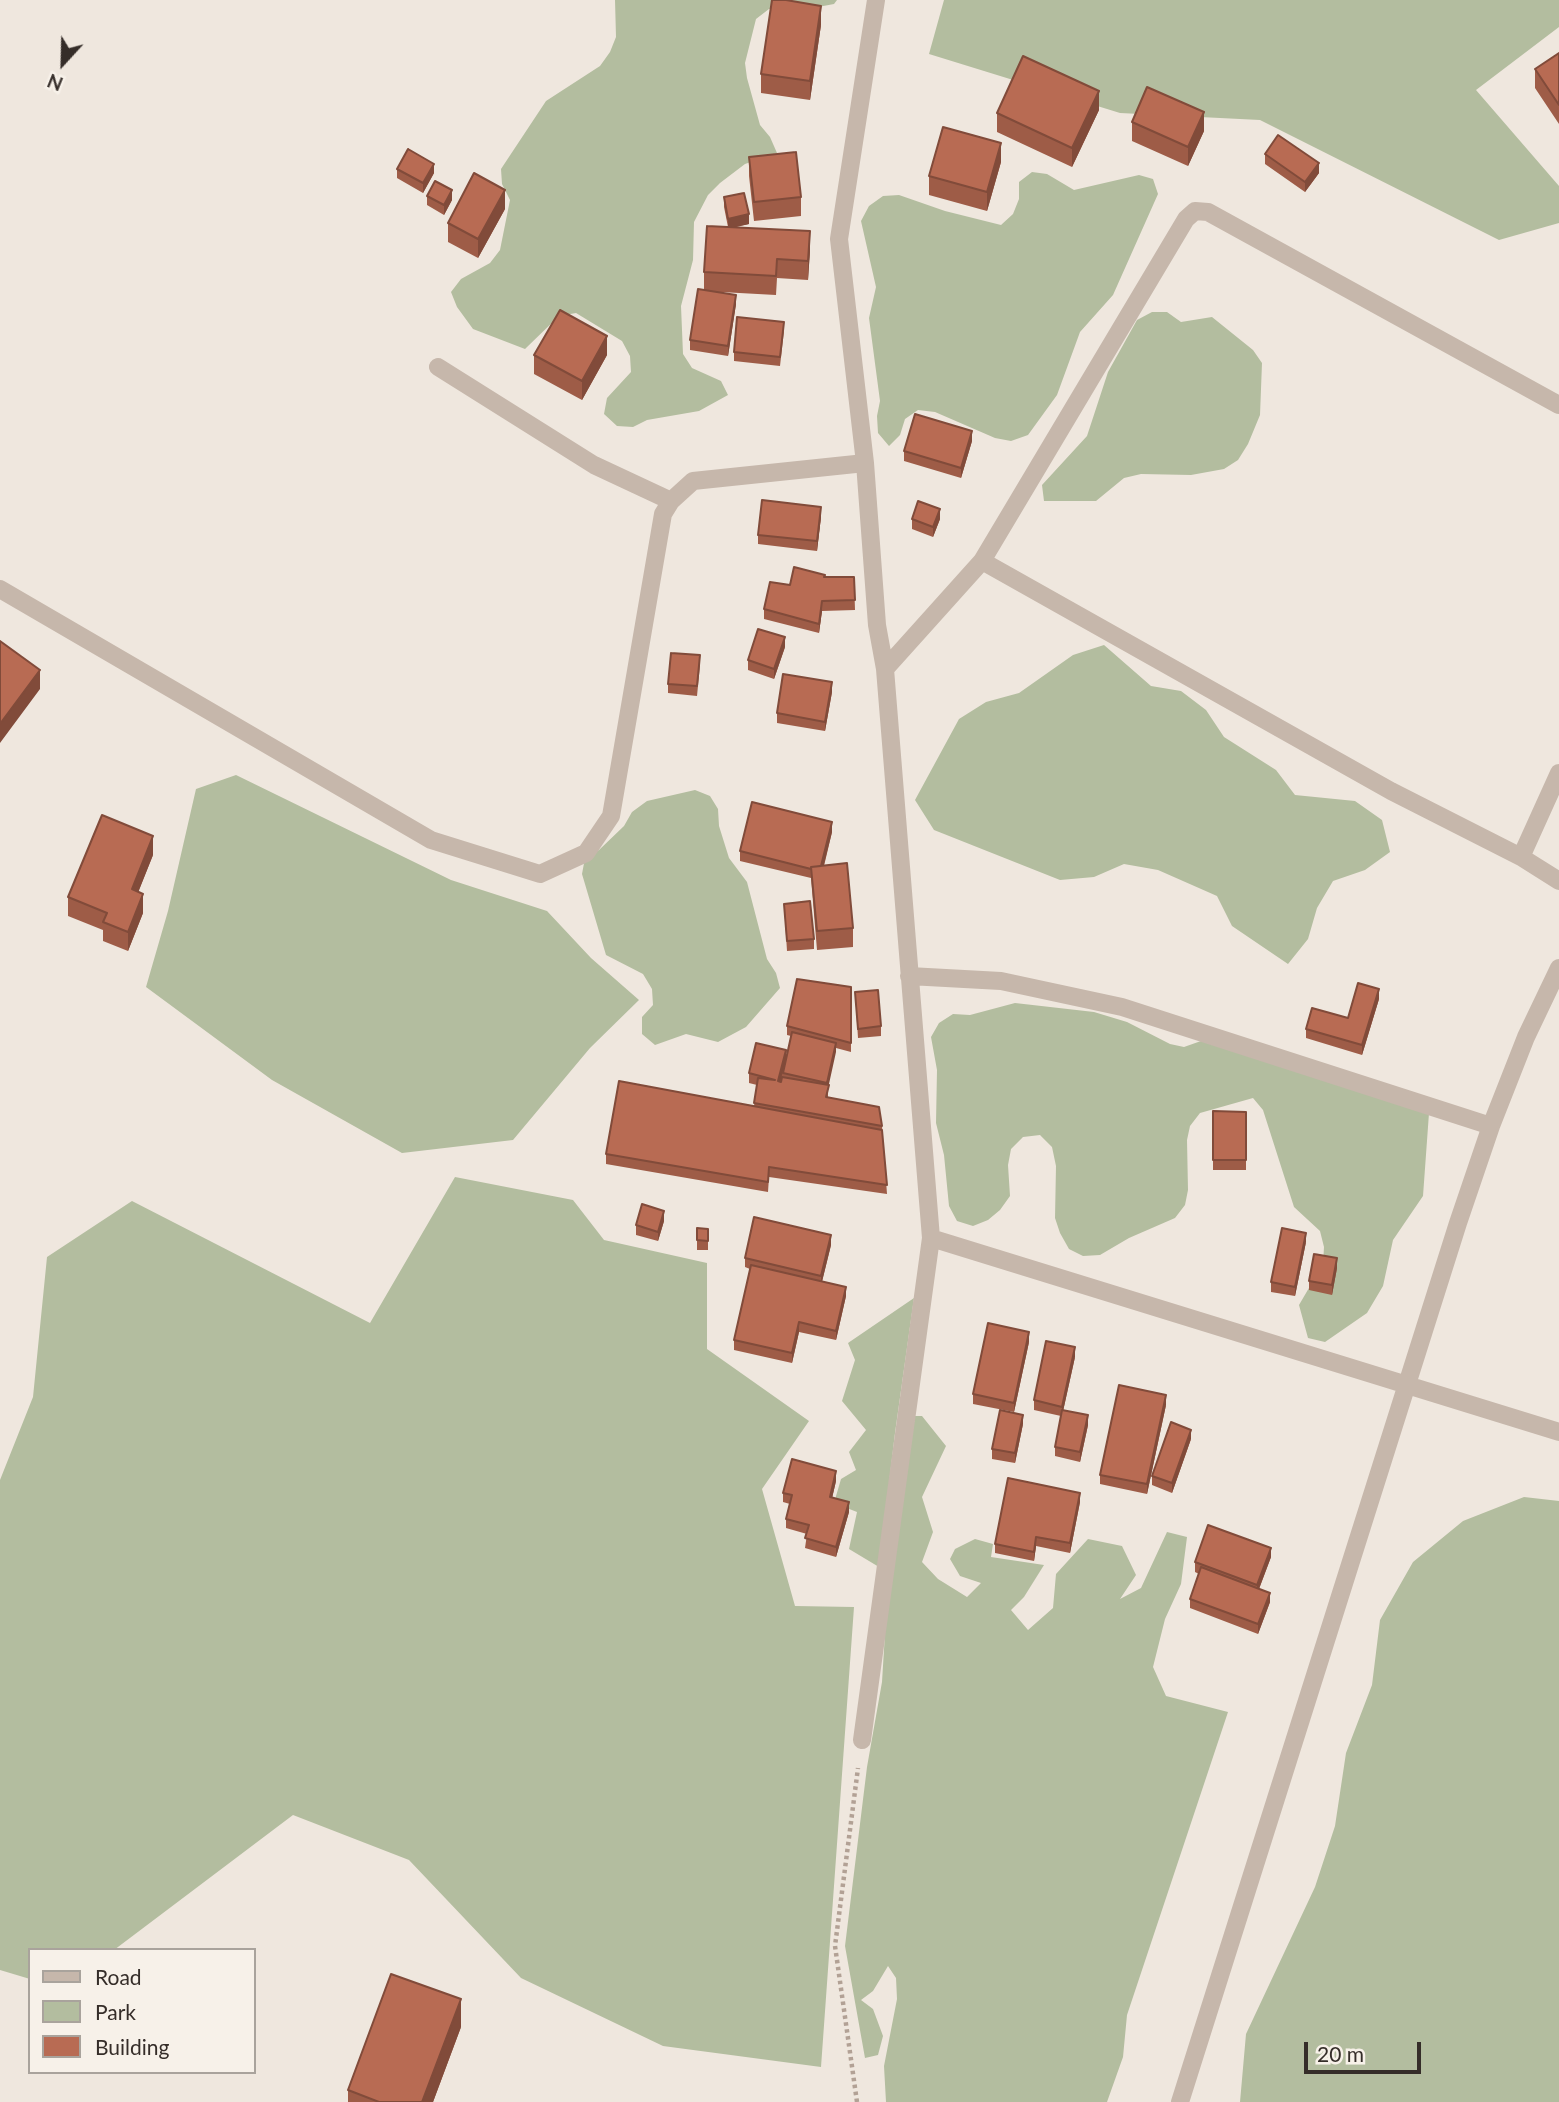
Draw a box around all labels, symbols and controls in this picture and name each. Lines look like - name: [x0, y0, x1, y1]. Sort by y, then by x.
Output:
- north arrow: [28, 28, 98, 98]
- text: N: [44, 70, 66, 96]
- legend: [28, 1948, 256, 2074]
- text: Road: [95, 1964, 142, 1989]
- text: Park: [95, 1999, 136, 2024]
- scale bar: [1307, 2028, 1424, 2072]
- text: Building: [95, 2034, 170, 2059]
- text: 20 m: [1317, 2041, 1364, 2066]

